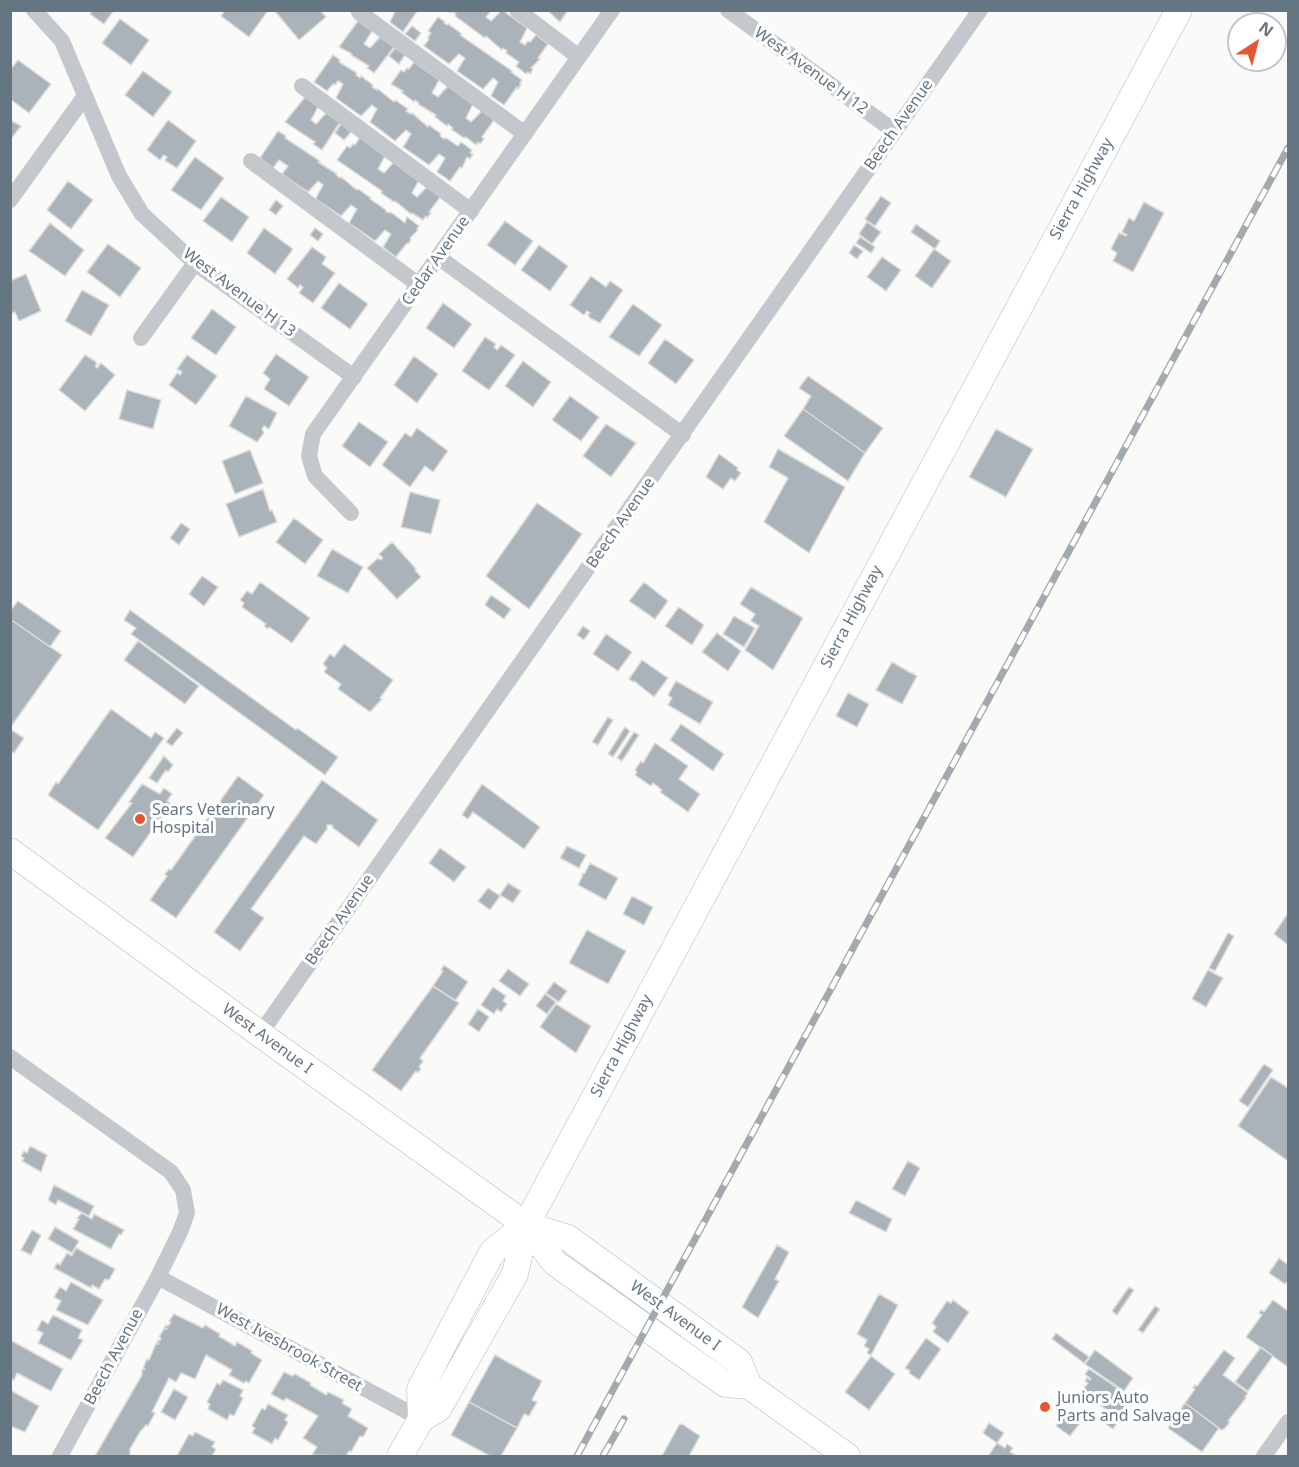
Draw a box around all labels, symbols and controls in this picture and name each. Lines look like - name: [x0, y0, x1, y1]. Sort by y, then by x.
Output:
- north arrow: [1227, 12, 1287, 72]
- text: N: [1255, 16, 1278, 42]
- street label: West Avenue H 12: [750, 23, 872, 119]
- street label: Beech Avenue: [861, 76, 937, 174]
- street label: Sierra Highway: [1046, 135, 1118, 243]
- street label: Cedar Avenue: [398, 213, 474, 309]
- street label: West Avenue H 13: [179, 244, 299, 342]
- street label: Beech Avenue: [583, 474, 659, 572]
- street label: Sierra Highway: [817, 562, 887, 672]
- place label: Sears Veterinary Hospital: [152, 800, 275, 838]
- marker: Sears Veterinary Hospital: [133, 812, 147, 826]
- street label: Beech Avenue: [302, 871, 378, 969]
- street label: Sierra Highway: [587, 991, 657, 1101]
- street label: West Avenue I: [218, 1000, 316, 1078]
- street label: West Avenue I: [626, 1277, 724, 1355]
- street label: West Ivesbrook Street: [213, 1300, 365, 1396]
- street label: Beech Avenue: [81, 1306, 147, 1408]
- place label: Juniors Auto Parts and Salvage: [1057, 1388, 1191, 1426]
- marker: Juniors Auto Parts and Salvage: [1038, 1400, 1052, 1414]

